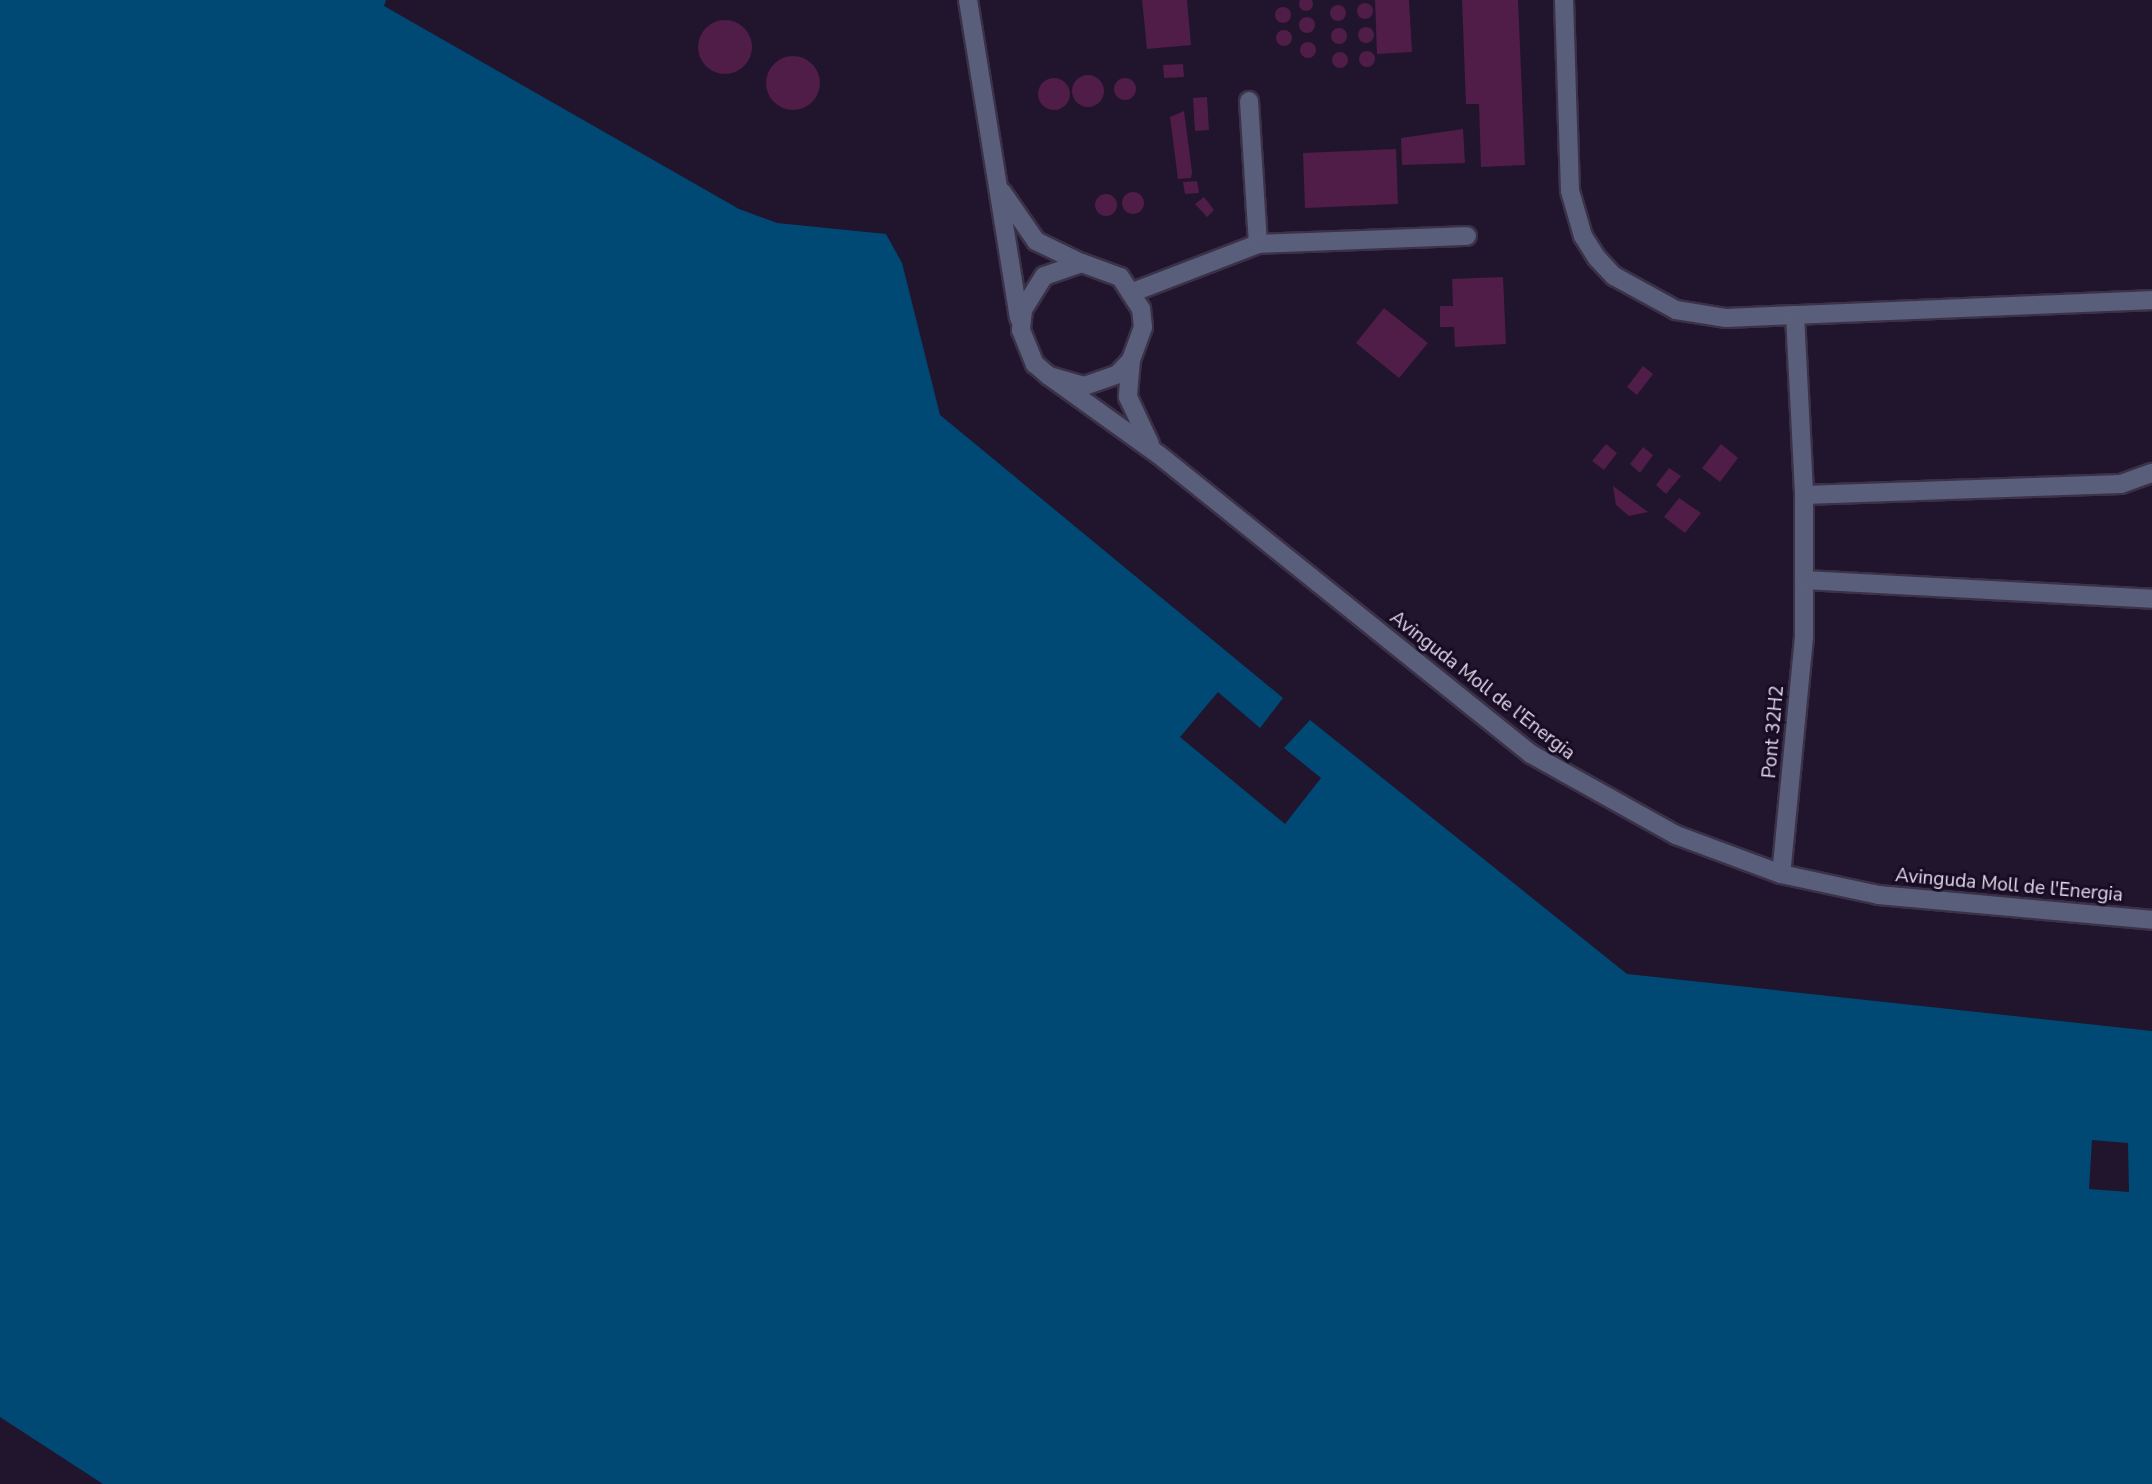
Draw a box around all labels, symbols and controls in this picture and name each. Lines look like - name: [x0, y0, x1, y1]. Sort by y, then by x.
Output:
- street label: Avinguda Moll de l'Energia: [1385, 607, 1579, 765]
- street label: Pont 32H2: [1759, 685, 1789, 779]
- street label: Avinguda Moll de l'Energia: [1894, 865, 2124, 907]

